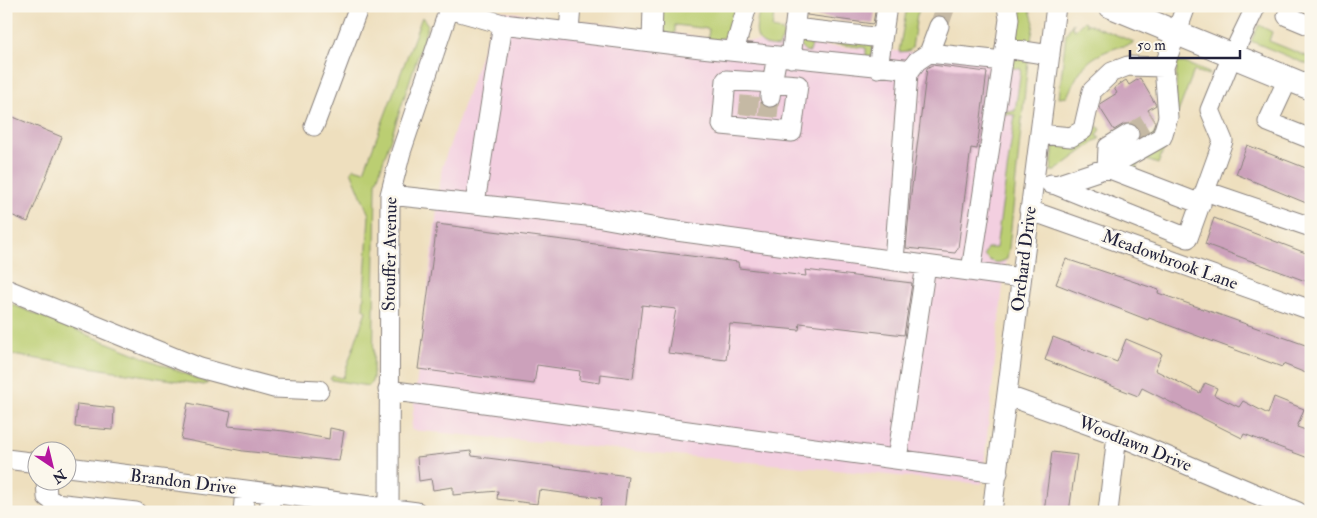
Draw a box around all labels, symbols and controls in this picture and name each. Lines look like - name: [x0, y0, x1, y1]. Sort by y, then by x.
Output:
- scale bar: [1130, 28, 1240, 60]
- text: 50 m: [1137, 36, 1166, 55]
- street label: Stouffer Avenue: [378, 196, 403, 311]
- street label: Orchard Drive: [1006, 205, 1042, 313]
- street label: Meadowbrook Lane: [1099, 225, 1242, 295]
- street label: Woodlawn Drive: [1074, 410, 1195, 477]
- north arrow: [28, 440, 78, 490]
- street label: Brandon Drive: [129, 464, 238, 500]
- text: N: [49, 465, 70, 487]

